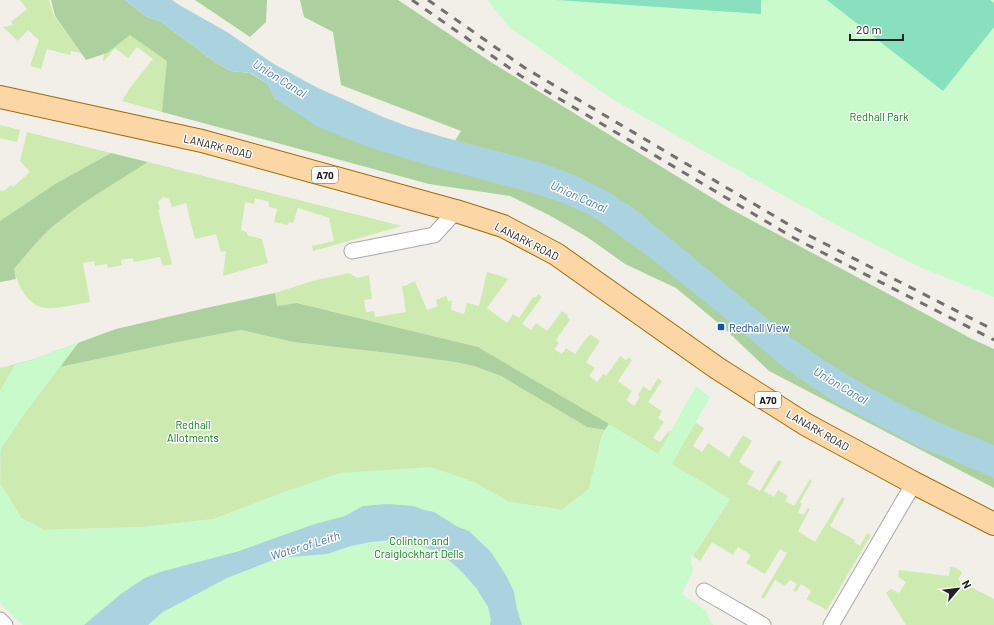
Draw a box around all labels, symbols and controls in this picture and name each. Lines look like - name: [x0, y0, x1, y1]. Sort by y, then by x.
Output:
- scale bar: [850, 16, 903, 42]
- text: 20 m: [856, 22, 882, 36]
- water label: Union Canal: [251, 56, 310, 100]
- park label: Redhall Park: [850, 110, 909, 123]
- street label: LANARK ROAD: [182, 131, 254, 161]
- road number: A70: [312, 167, 338, 183]
- water label: Union Canal: [549, 177, 610, 215]
- street label: LANARK ROAD: [493, 219, 561, 263]
- place label: Redhall View: [729, 321, 789, 334]
- marker: Redhall View: [716, 322, 726, 332]
- water label: Union Canal: [812, 363, 871, 407]
- road number: A70: [755, 392, 781, 408]
- street label: LANARK ROAD: [784, 407, 852, 453]
- park label: Redhall Allotments: [167, 418, 219, 444]
- water label: Water of Leith: [269, 528, 341, 562]
- park label: Colinton and Craiglockhart Dells: [374, 534, 464, 560]
- north arrow: [938, 569, 978, 609]
- text: N: [960, 578, 975, 590]

